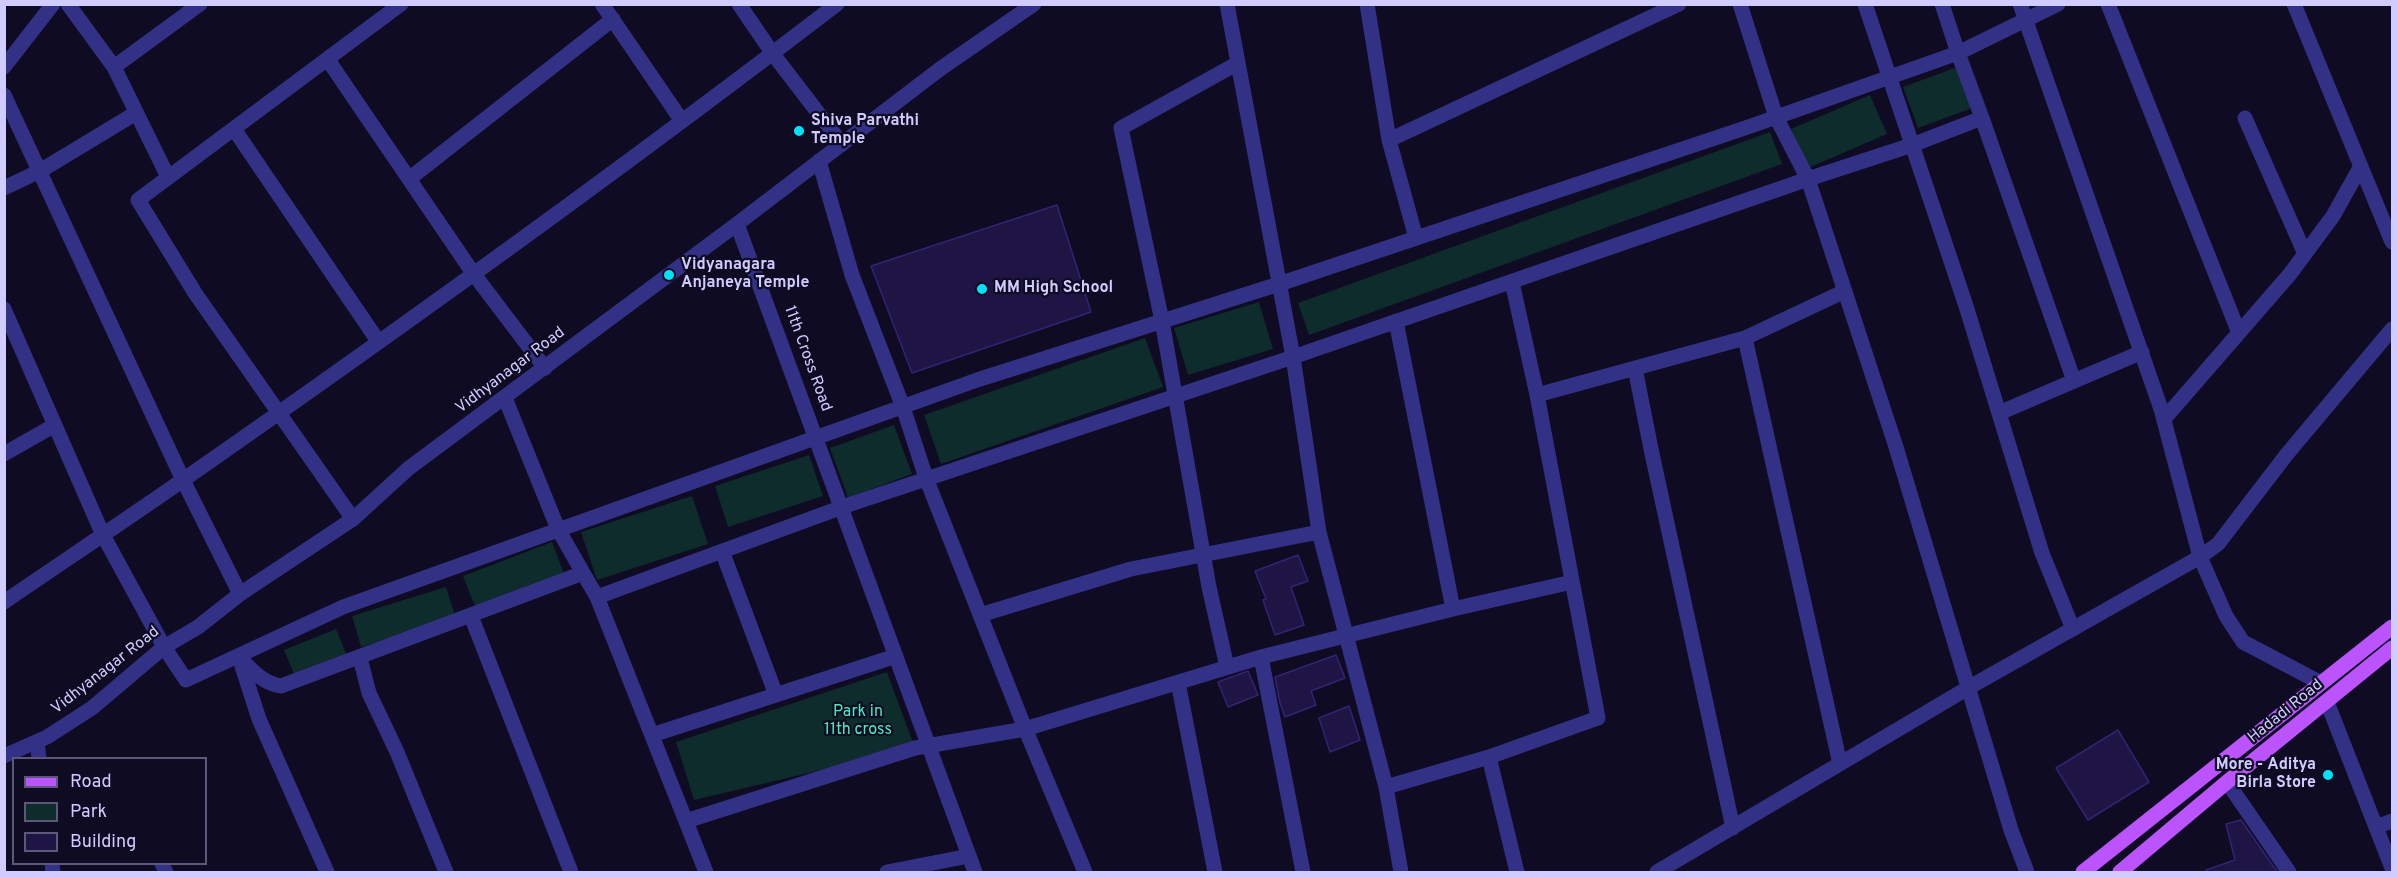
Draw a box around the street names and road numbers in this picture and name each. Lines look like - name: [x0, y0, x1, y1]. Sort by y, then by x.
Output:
- street label: 11th Cross Road: [779, 303, 835, 415]
- street label: Vidhyanagar Road: [453, 324, 569, 418]
- street label: Vidhyanagar Road: [48, 623, 164, 719]
- street label: Hadadi Road: [2245, 676, 2327, 748]

